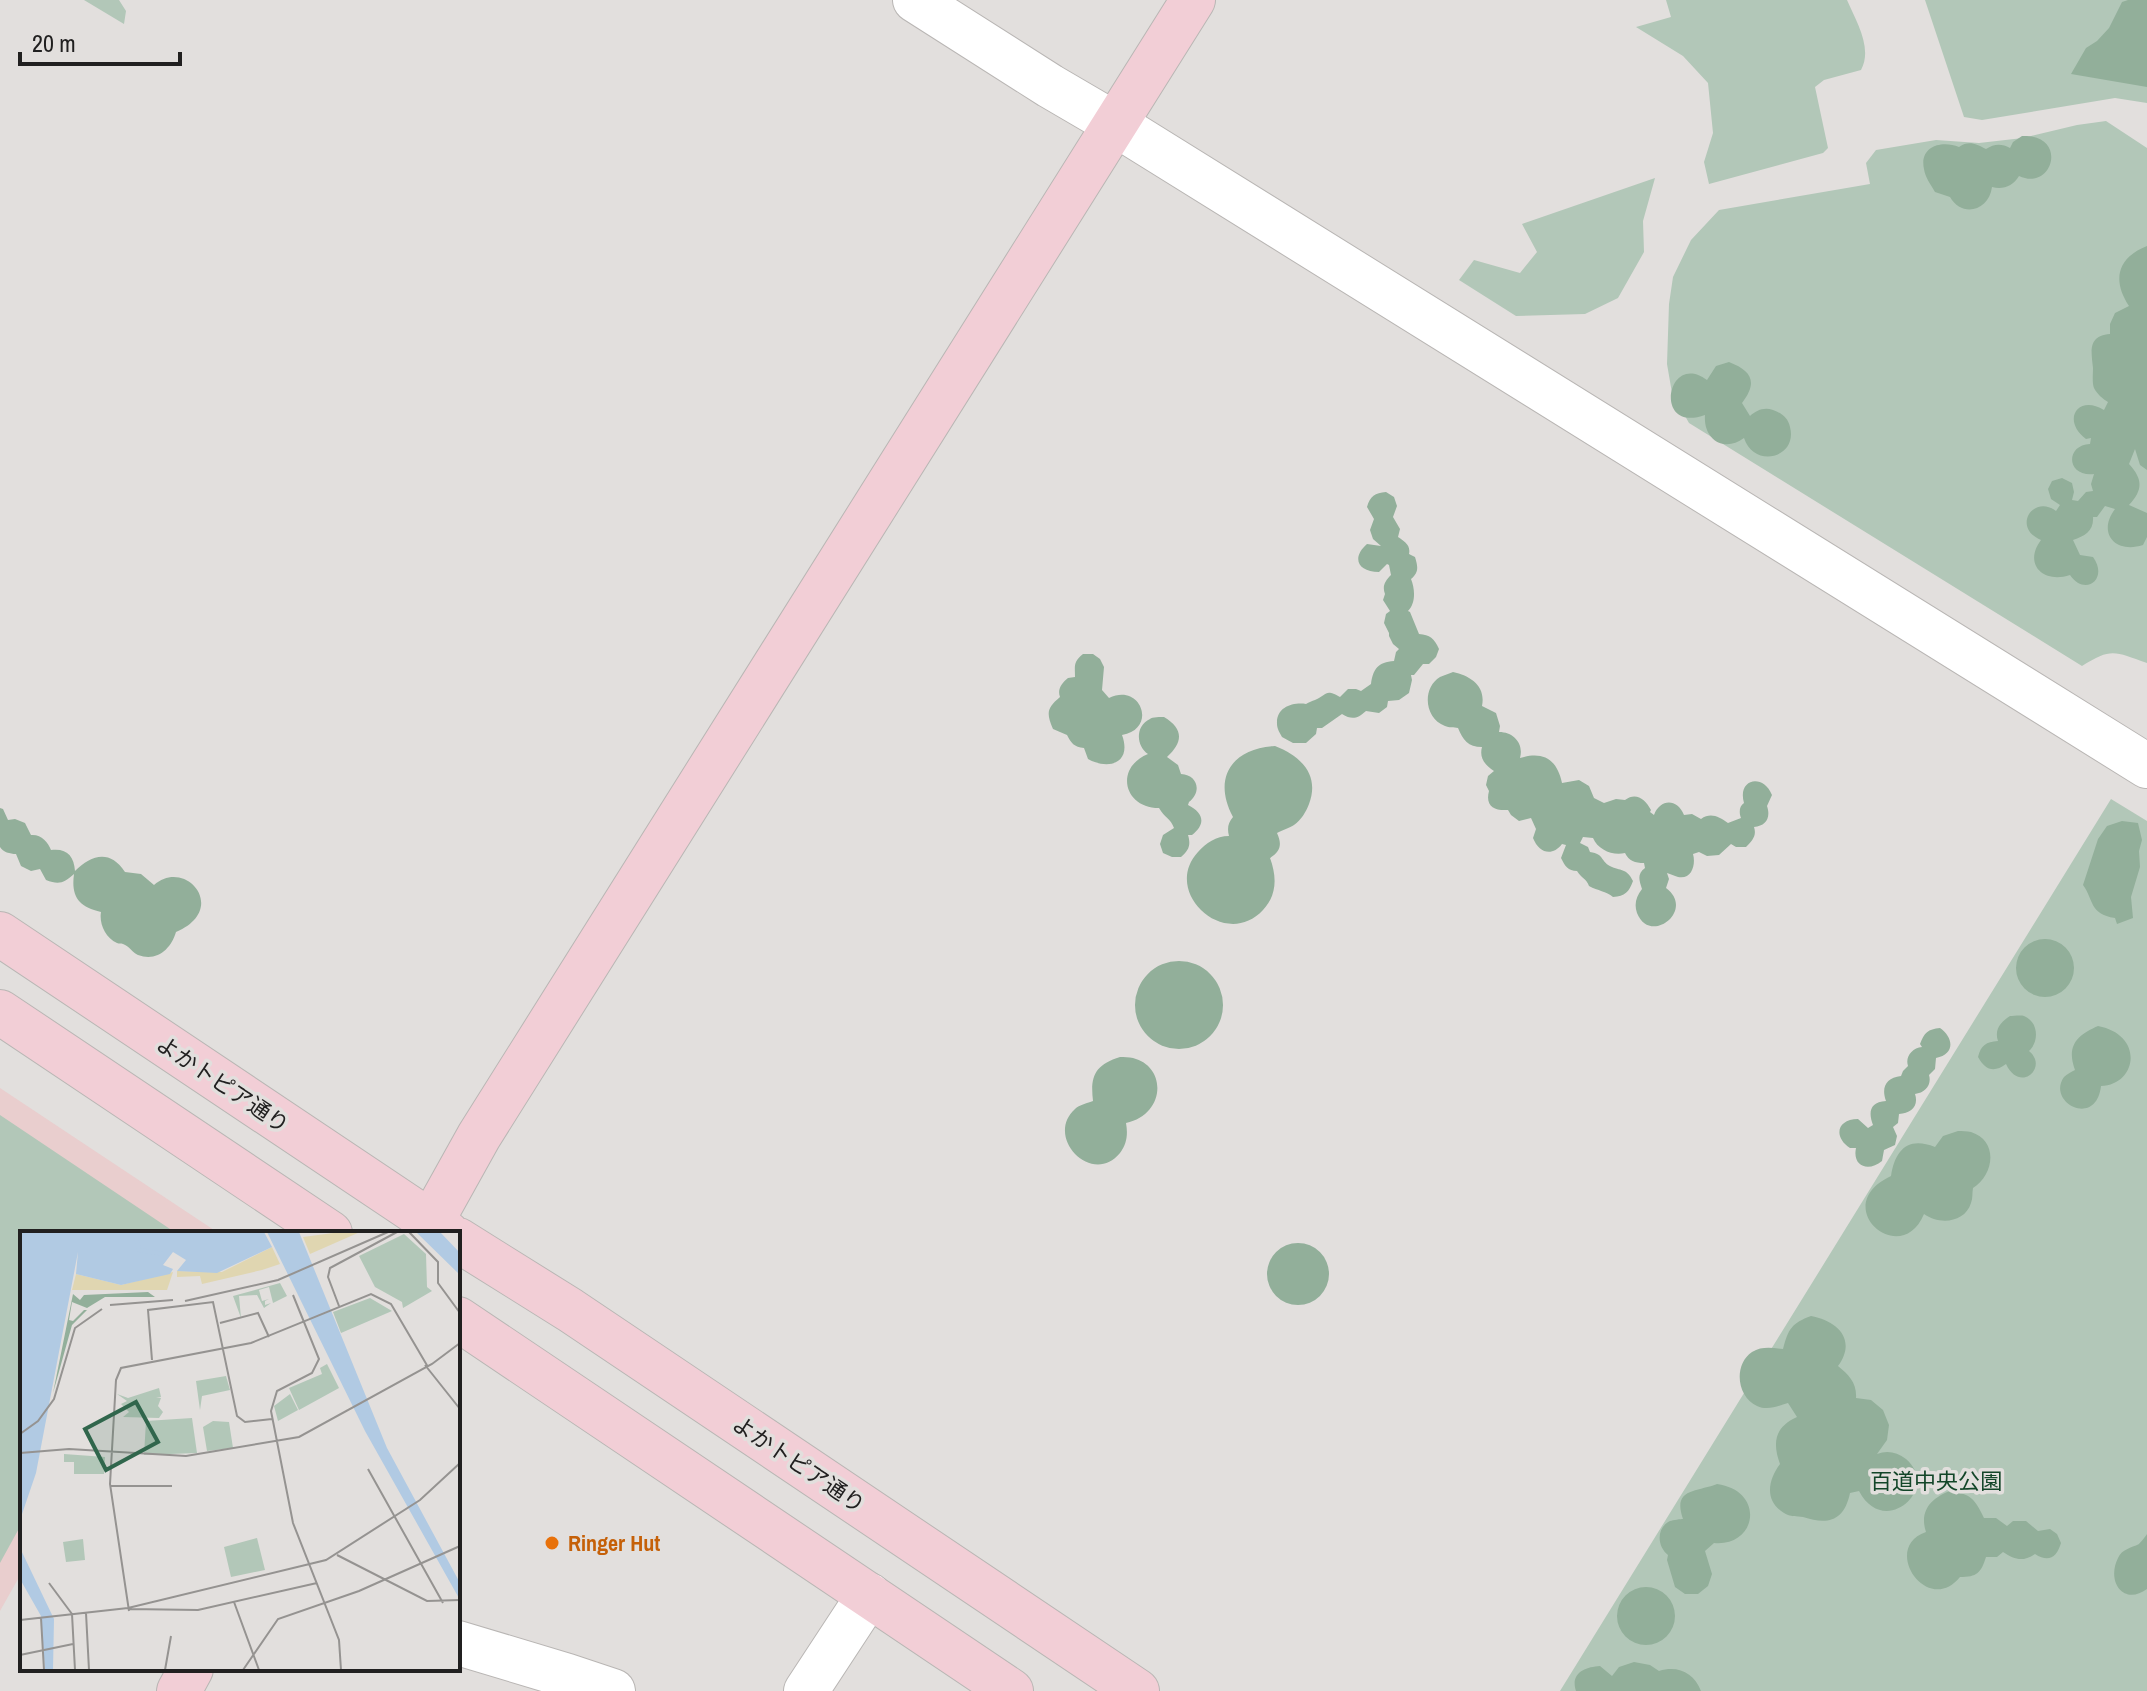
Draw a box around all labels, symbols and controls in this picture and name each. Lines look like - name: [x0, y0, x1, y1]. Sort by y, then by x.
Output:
- scale bar: [20, 16, 180, 66]
- text: 20 m: [32, 27, 76, 59]
- street label: よかトピア通り: [151, 1029, 295, 1139]
- inset map: [20, 1231, 460, 1671]
- street label: よかトピア通り: [727, 1409, 871, 1519]
- park label: 百道中央公園: [1870, 1466, 2002, 1496]
- place label: Ringer Hut: [568, 1528, 660, 1558]
- marker: Ringer Hut: [543, 1534, 561, 1552]

